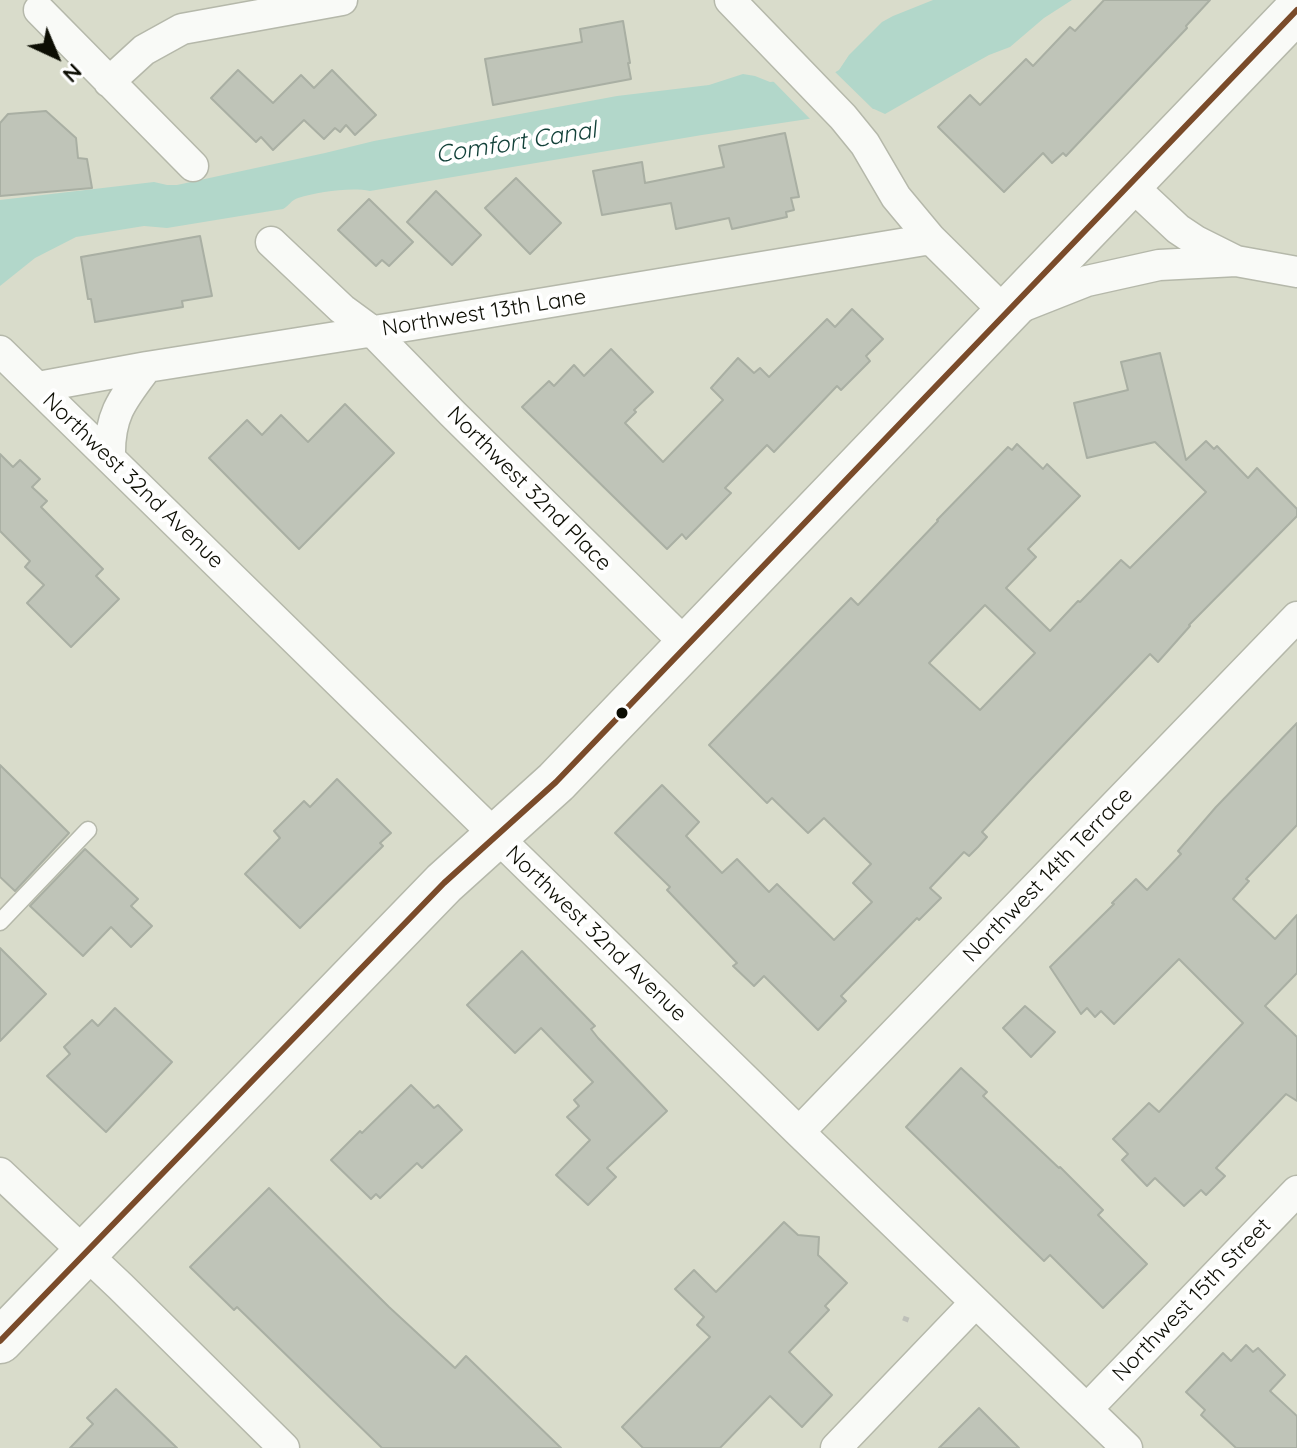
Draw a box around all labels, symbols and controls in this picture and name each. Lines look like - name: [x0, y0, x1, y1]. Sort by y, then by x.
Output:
- north arrow: [16, 16, 96, 96]
- text: N: [57, 58, 88, 89]
- water label: Comfort Canal: [434, 116, 598, 170]
- street label: Northwest 13th Lane: [380, 284, 588, 342]
- street label: Northwest 32nd Avenue: [37, 388, 229, 574]
- street label: Northwest 32nd Place: [441, 401, 617, 577]
- unlabelled marker: [614, 705, 630, 721]
- street label: Northwest 14th Terrace: [958, 782, 1138, 968]
- street label: Northwest 32nd Avenue: [500, 841, 692, 1027]
- street label: Northwest 15th Street: [1107, 1213, 1277, 1387]

